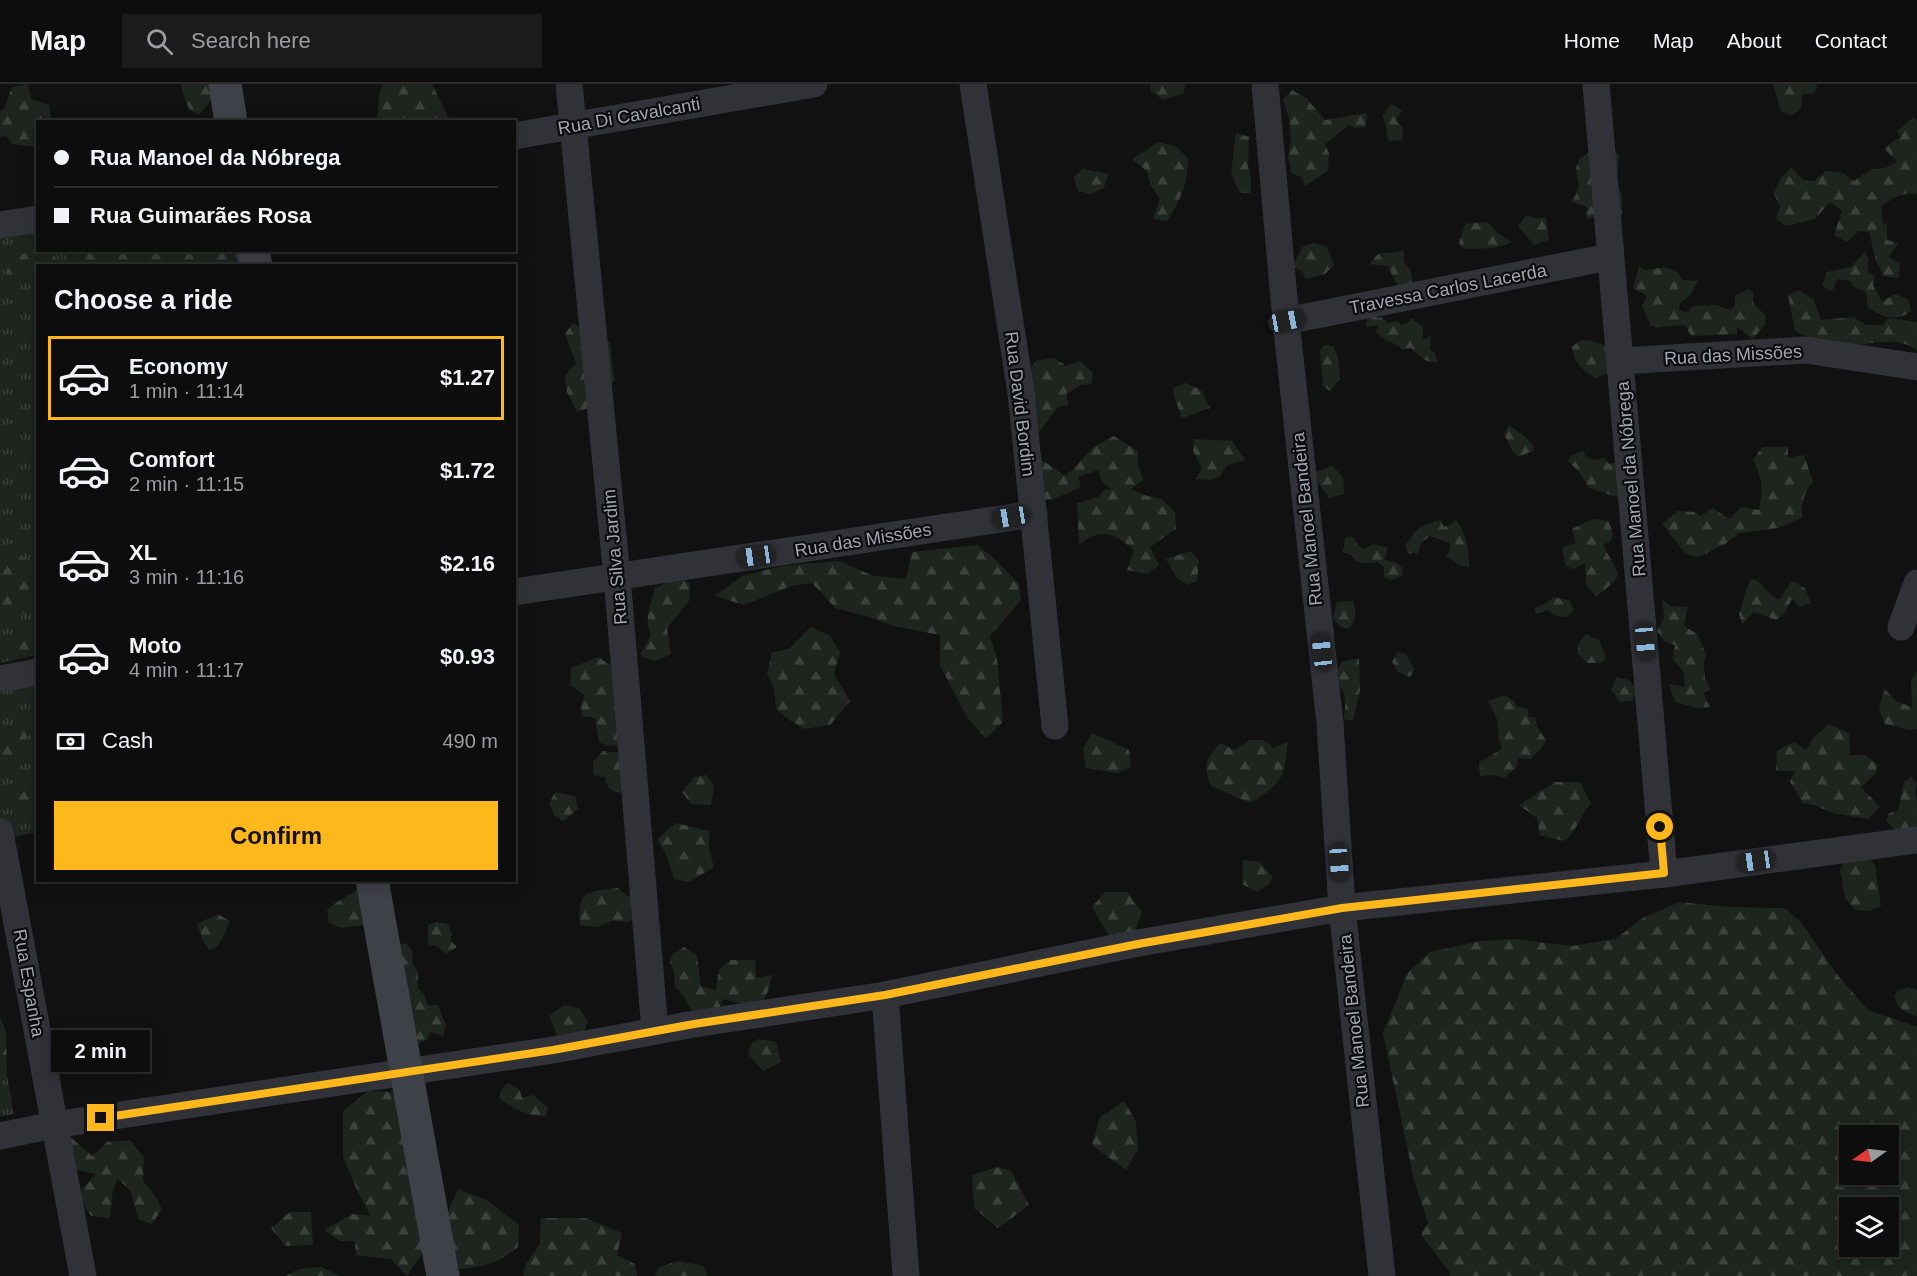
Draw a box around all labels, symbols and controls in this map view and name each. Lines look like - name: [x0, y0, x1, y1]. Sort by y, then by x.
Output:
- search box: [122, 14, 542, 68]
- text: Map: [30, 25, 86, 56]
- icon: search: [143, 25, 176, 58]
- text: Search here: [191, 28, 311, 53]
- text: Home: [1564, 29, 1620, 52]
- text: Map: [1653, 29, 1694, 52]
- text: About: [1727, 29, 1782, 52]
- text: Contact: [1815, 29, 1887, 52]
- street label: Rua Di Cavalcanti: [556, 94, 702, 138]
- text: Rua Manoel da Nóbrega: [90, 145, 341, 170]
- text: Rua Guimarães Rosa: [90, 203, 311, 228]
- street label: Travessa Carlos Lacerda: [1348, 260, 1549, 318]
- text: Choose a ride: [54, 285, 233, 315]
- car: [1267, 309, 1305, 333]
- street label: Rua David Bordim: [1001, 330, 1039, 478]
- street label: Rua das Missões: [1664, 341, 1802, 369]
- icon: car: [57, 351, 111, 405]
- text: Economy: [129, 354, 228, 379]
- text: $1.27: [440, 365, 495, 390]
- street label: Rua Manoel da Nóbrega: [1612, 379, 1650, 578]
- text: 1 min · 11:14: [129, 380, 244, 402]
- street label: Rua Manoel Bandeira: [1288, 430, 1326, 607]
- icon: car: [57, 444, 111, 498]
- text: Comfort: [129, 447, 215, 472]
- text: $1.72: [440, 458, 495, 483]
- text: 2 min · 11:15: [129, 473, 244, 495]
- street label: Rua Silva Jardim: [599, 488, 631, 626]
- car: [992, 505, 1030, 529]
- street label: Rua das Missões: [793, 519, 933, 561]
- icon: car: [57, 537, 111, 591]
- text: XL: [129, 540, 157, 565]
- car: [737, 545, 775, 567]
- text: $2.16: [440, 551, 495, 576]
- text: 3 min · 11:16: [129, 566, 244, 588]
- car: [1634, 622, 1656, 660]
- icon: car: [57, 630, 111, 684]
- text: Moto: [129, 633, 182, 658]
- car: [1311, 633, 1333, 671]
- text: $0.93: [440, 644, 495, 669]
- text: 4 min · 11:17: [129, 659, 244, 681]
- icon: cash: [54, 725, 87, 758]
- text: Cash: [102, 728, 153, 753]
- text: 490 m: [442, 730, 498, 752]
- button: Confirm: [54, 801, 498, 870]
- route start: [1646, 813, 1673, 840]
- car: [1329, 843, 1349, 881]
- car: [1737, 850, 1775, 872]
- street label: Rua Espanha: [10, 928, 48, 1039]
- street label: Rua Manoel Bandeira: [1335, 932, 1373, 1109]
- callout: 2 min: [51, 1031, 150, 1073]
- text: 2 min: [74, 1040, 127, 1062]
- route end: [87, 1104, 114, 1131]
- north arrow: [1839, 1125, 1899, 1185]
- map controls: [1839, 1125, 1899, 1257]
- button: layers: [1839, 1197, 1899, 1257]

